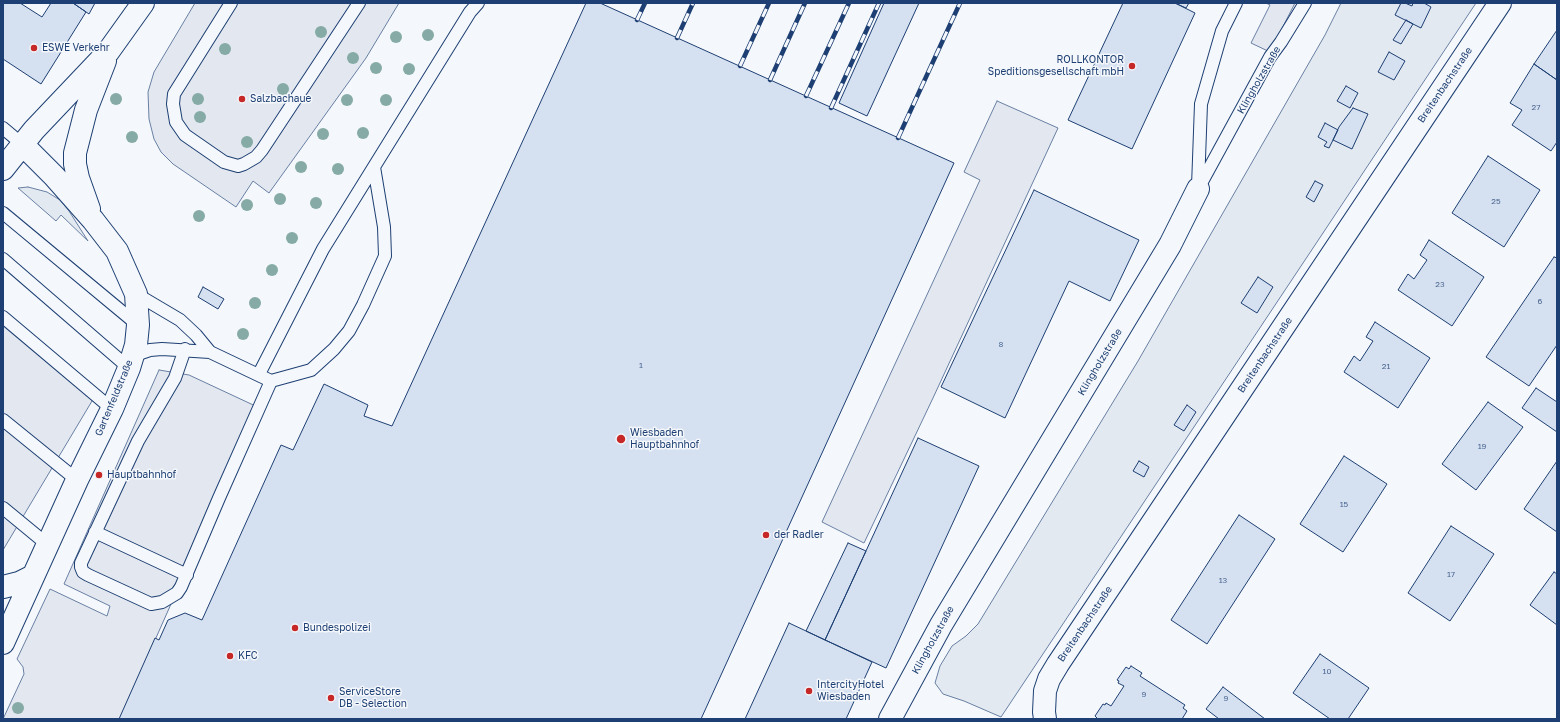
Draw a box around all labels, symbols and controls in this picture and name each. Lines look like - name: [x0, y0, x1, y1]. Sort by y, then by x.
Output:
- place label: ESWE Verkehr: [42, 42, 110, 54]
- marker: ESWE Verkehr: [29, 43, 39, 53]
- street label: Klingholzstraße: [1235, 44, 1283, 116]
- street label: Breitenbachstraße: [1415, 45, 1475, 125]
- place label: ROLLKONTOR Speditionsgesellschaft mbH: [988, 54, 1124, 78]
- marker: ROLLKONTOR Speditionsgesellschaft mbH: [1127, 61, 1137, 71]
- place label: Salzbachaue: [250, 93, 311, 105]
- marker: Salzbachaue: [237, 94, 247, 104]
- house number: 27: [1532, 102, 1540, 112]
- house number: 25: [1491, 196, 1501, 206]
- house number: 23: [1435, 279, 1445, 289]
- house number: 6: [1538, 296, 1542, 306]
- street label: Breitenbachstraße: [1235, 315, 1295, 395]
- street label: Klingholzstraße: [1075, 326, 1125, 398]
- house number: 8: [999, 339, 1003, 349]
- street label: Gartenfeldstraße: [93, 358, 135, 438]
- house number: 1: [639, 360, 643, 370]
- house number: 21: [1382, 361, 1390, 371]
- place label: Wiesbaden Hauptbahnhof: [630, 427, 699, 450]
- marker: Wiesbaden Hauptbahnhof: [615, 433, 627, 445]
- house number: 19: [1478, 441, 1486, 451]
- place label: Hauptbahnhof: [107, 469, 176, 481]
- marker: Hauptbahnhof: [94, 470, 104, 480]
- house number: 15: [1340, 499, 1348, 509]
- place label: der Radler: [774, 529, 824, 541]
- marker: der Radler: [761, 530, 771, 540]
- house number: 17: [1447, 569, 1455, 579]
- house number: 13: [1219, 575, 1227, 585]
- street label: Breitenbachstraße: [1055, 584, 1115, 664]
- street label: Klingholzstraße: [909, 604, 957, 676]
- place label: Bundespolizei: [303, 622, 371, 634]
- marker: Bundespolizei: [290, 623, 300, 633]
- place label: KFC: [238, 650, 258, 662]
- marker: KFC: [225, 651, 235, 661]
- house number: 10: [1323, 666, 1331, 676]
- place label: IntercityHotel Wiesbaden: [817, 679, 884, 702]
- place label: ServiceStore DB - Selection: [339, 686, 407, 710]
- marker: IntercityHotel Wiesbaden: [804, 686, 814, 696]
- house number: 9: [1142, 689, 1146, 699]
- marker: ServiceStore DB - Selection: [326, 693, 336, 703]
- house number: 9: [1224, 693, 1228, 703]

